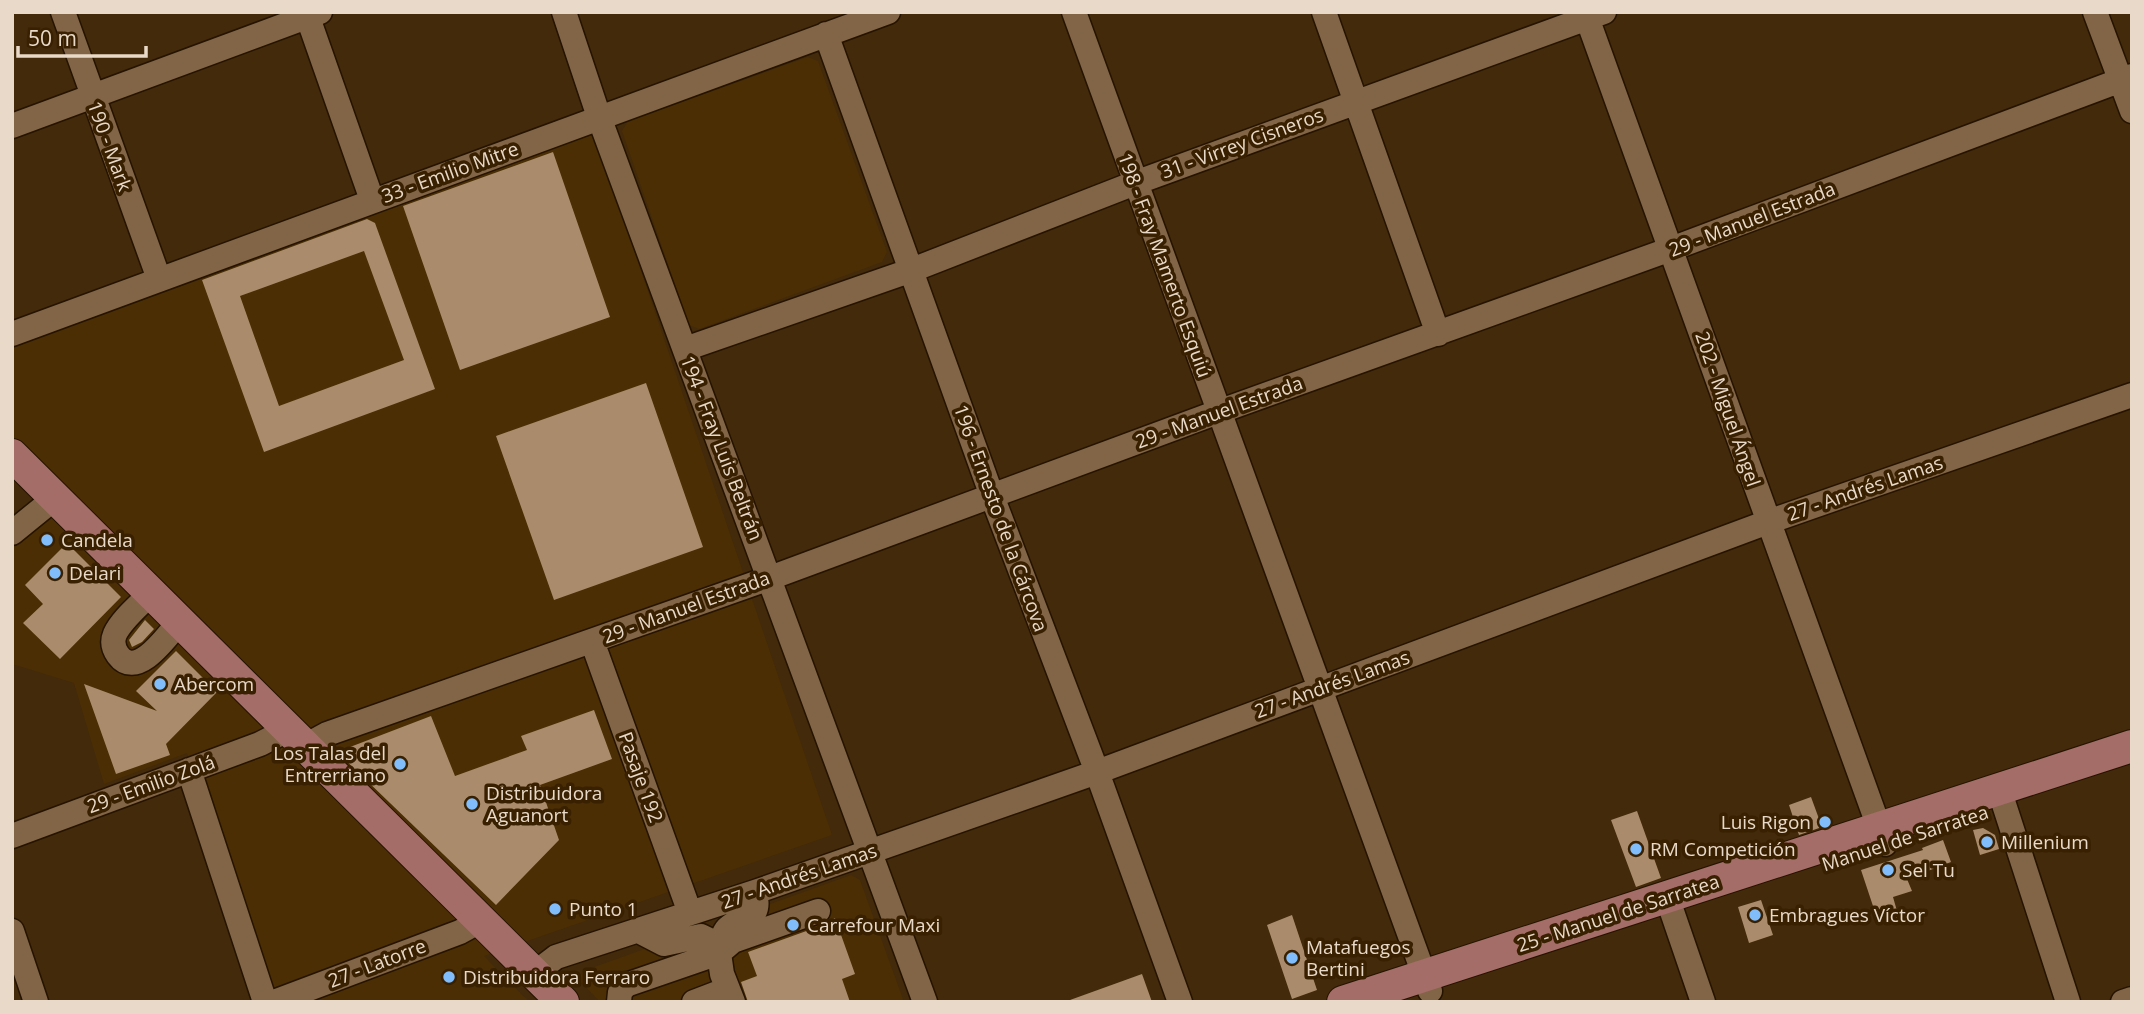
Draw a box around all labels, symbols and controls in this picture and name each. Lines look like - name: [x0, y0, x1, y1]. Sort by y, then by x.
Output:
- scale bar: [18, 14, 145, 58]
- text: 50 m: [28, 24, 77, 52]
- street label: 190 - Mark: [82, 97, 138, 195]
- street label: 31 - Virrey Cisneros: [1157, 102, 1327, 184]
- street label: 33 - Emilio Mitre: [378, 135, 522, 209]
- street label: 198 - Fray Mamerto Esquiú: [1112, 149, 1218, 381]
- street label: 29 - Manuel Estrada: [1665, 175, 1839, 263]
- street label: 202 - Miguel Ángel: [1689, 328, 1767, 490]
- street label: 194 - Fray Luis Beltrán: [675, 352, 769, 544]
- street label: 29 - Manuel Estrada: [1132, 370, 1306, 454]
- street label: 196 - Ernesto de la Cárcova: [948, 401, 1054, 635]
- street label: 27 - Andrés Lamas: [1784, 449, 1946, 527]
- place label: Candela: [61, 527, 133, 553]
- marker: Candela: [39, 532, 55, 548]
- place label: Delari: [69, 560, 121, 586]
- marker: Delari: [47, 565, 63, 581]
- street label: 29 - Manuel Estrada: [599, 565, 773, 649]
- street label: 27 - Andrés Lamas: [1251, 644, 1413, 724]
- place label: Abercom: [174, 671, 254, 697]
- marker: Abercom: [152, 676, 168, 692]
- street label: Pasaje 192: [613, 728, 669, 826]
- place label: Los Talas del Entrerriano: [273, 740, 386, 788]
- street label: 29 - Emilio Zolá: [83, 749, 219, 819]
- marker: Los Talas del Entrerriano: [392, 756, 408, 772]
- place label: Distribuidora Aguanort: [486, 780, 602, 828]
- marker: Distribuidora Aguanort: [464, 796, 480, 812]
- street label: Manuel de Sarratea: [1818, 799, 1992, 877]
- place label: Luis Rigon: [1721, 809, 1811, 835]
- marker: Luis Rigon: [1817, 814, 1833, 830]
- place label: Millenium: [2001, 829, 2089, 855]
- marker: Millenium: [1979, 834, 1995, 850]
- place label: RM Competición: [1650, 836, 1796, 862]
- street label: 27 - Andrés Lamas: [718, 837, 880, 915]
- marker: RM Competición: [1628, 841, 1644, 857]
- place label: Sel Tu: [1902, 857, 1955, 883]
- marker: Sel Tu: [1880, 862, 1896, 878]
- street label: 25 - Manuel de Sarratea: [1513, 868, 1723, 958]
- place label: Punto 1: [569, 896, 638, 922]
- marker: Punto 1: [547, 901, 563, 917]
- place label: Embragues Víctor: [1769, 902, 1925, 928]
- marker: Embragues Víctor: [1747, 907, 1763, 923]
- place label: Carrefour Maxi: [807, 912, 940, 938]
- marker: Carrefour Maxi: [785, 917, 801, 933]
- street label: 27 - Latorre: [324, 932, 430, 994]
- place label: Matafuegos Bertini: [1306, 934, 1411, 982]
- marker: Matafuegos Bertini: [1284, 950, 1300, 966]
- place label: Distribuidora Ferraro: [463, 964, 650, 990]
- marker: Distribuidora Ferraro: [441, 969, 457, 985]

